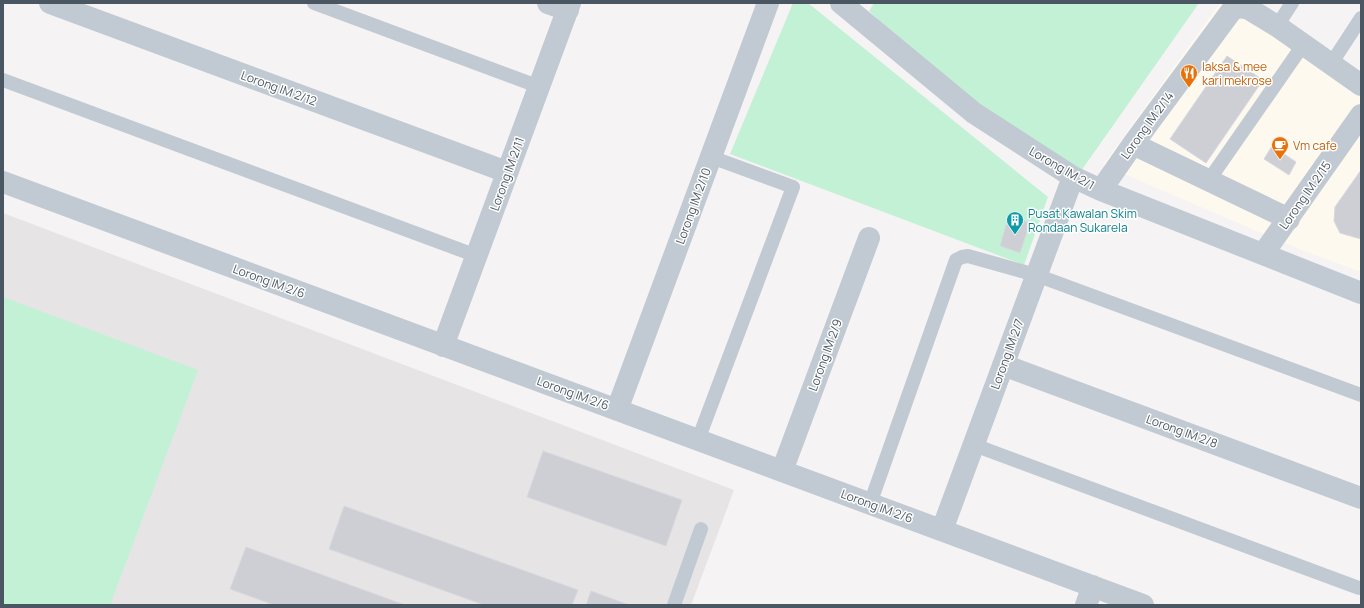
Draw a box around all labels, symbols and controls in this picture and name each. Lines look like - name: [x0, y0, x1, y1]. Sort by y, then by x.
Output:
- place label: laksa & mee kari mekrose: [1202, 58, 1272, 89]
- restaurant icon: laksa & mee kari mekrose: [1179, 63, 1199, 88]
- street label: Lorong IM 2/12: [239, 66, 319, 110]
- street label: Lorong IM 2/14: [1117, 88, 1177, 162]
- street label: Lorong IM 2/11: [486, 135, 528, 213]
- cafe icon: Vm cafe: [1270, 135, 1290, 160]
- place label: Vm cafe: [1293, 137, 1337, 154]
- street label: Lorong IM 2/1: [1026, 142, 1098, 194]
- street label: Lorong IM 2/15: [1275, 157, 1335, 232]
- street label: Lorong IM 2/10: [671, 166, 715, 246]
- place label: Pusat Kawalan Skim Rondaan Sukarela: [1028, 205, 1137, 236]
- building icon: Pusat Kawalan Skim Rondaan Sukarela: [1005, 210, 1025, 235]
- street label: Lorong IM 2/6: [231, 260, 307, 302]
- street label: Lorong IM 2/7: [986, 316, 1028, 392]
- street label: Lorong IM 2/9: [804, 317, 846, 393]
- street label: Lorong IM 2/6: [535, 372, 611, 414]
- street label: Lorong IM 2/8: [1144, 410, 1220, 452]
- street label: Lorong IM 2/6: [839, 485, 915, 527]

